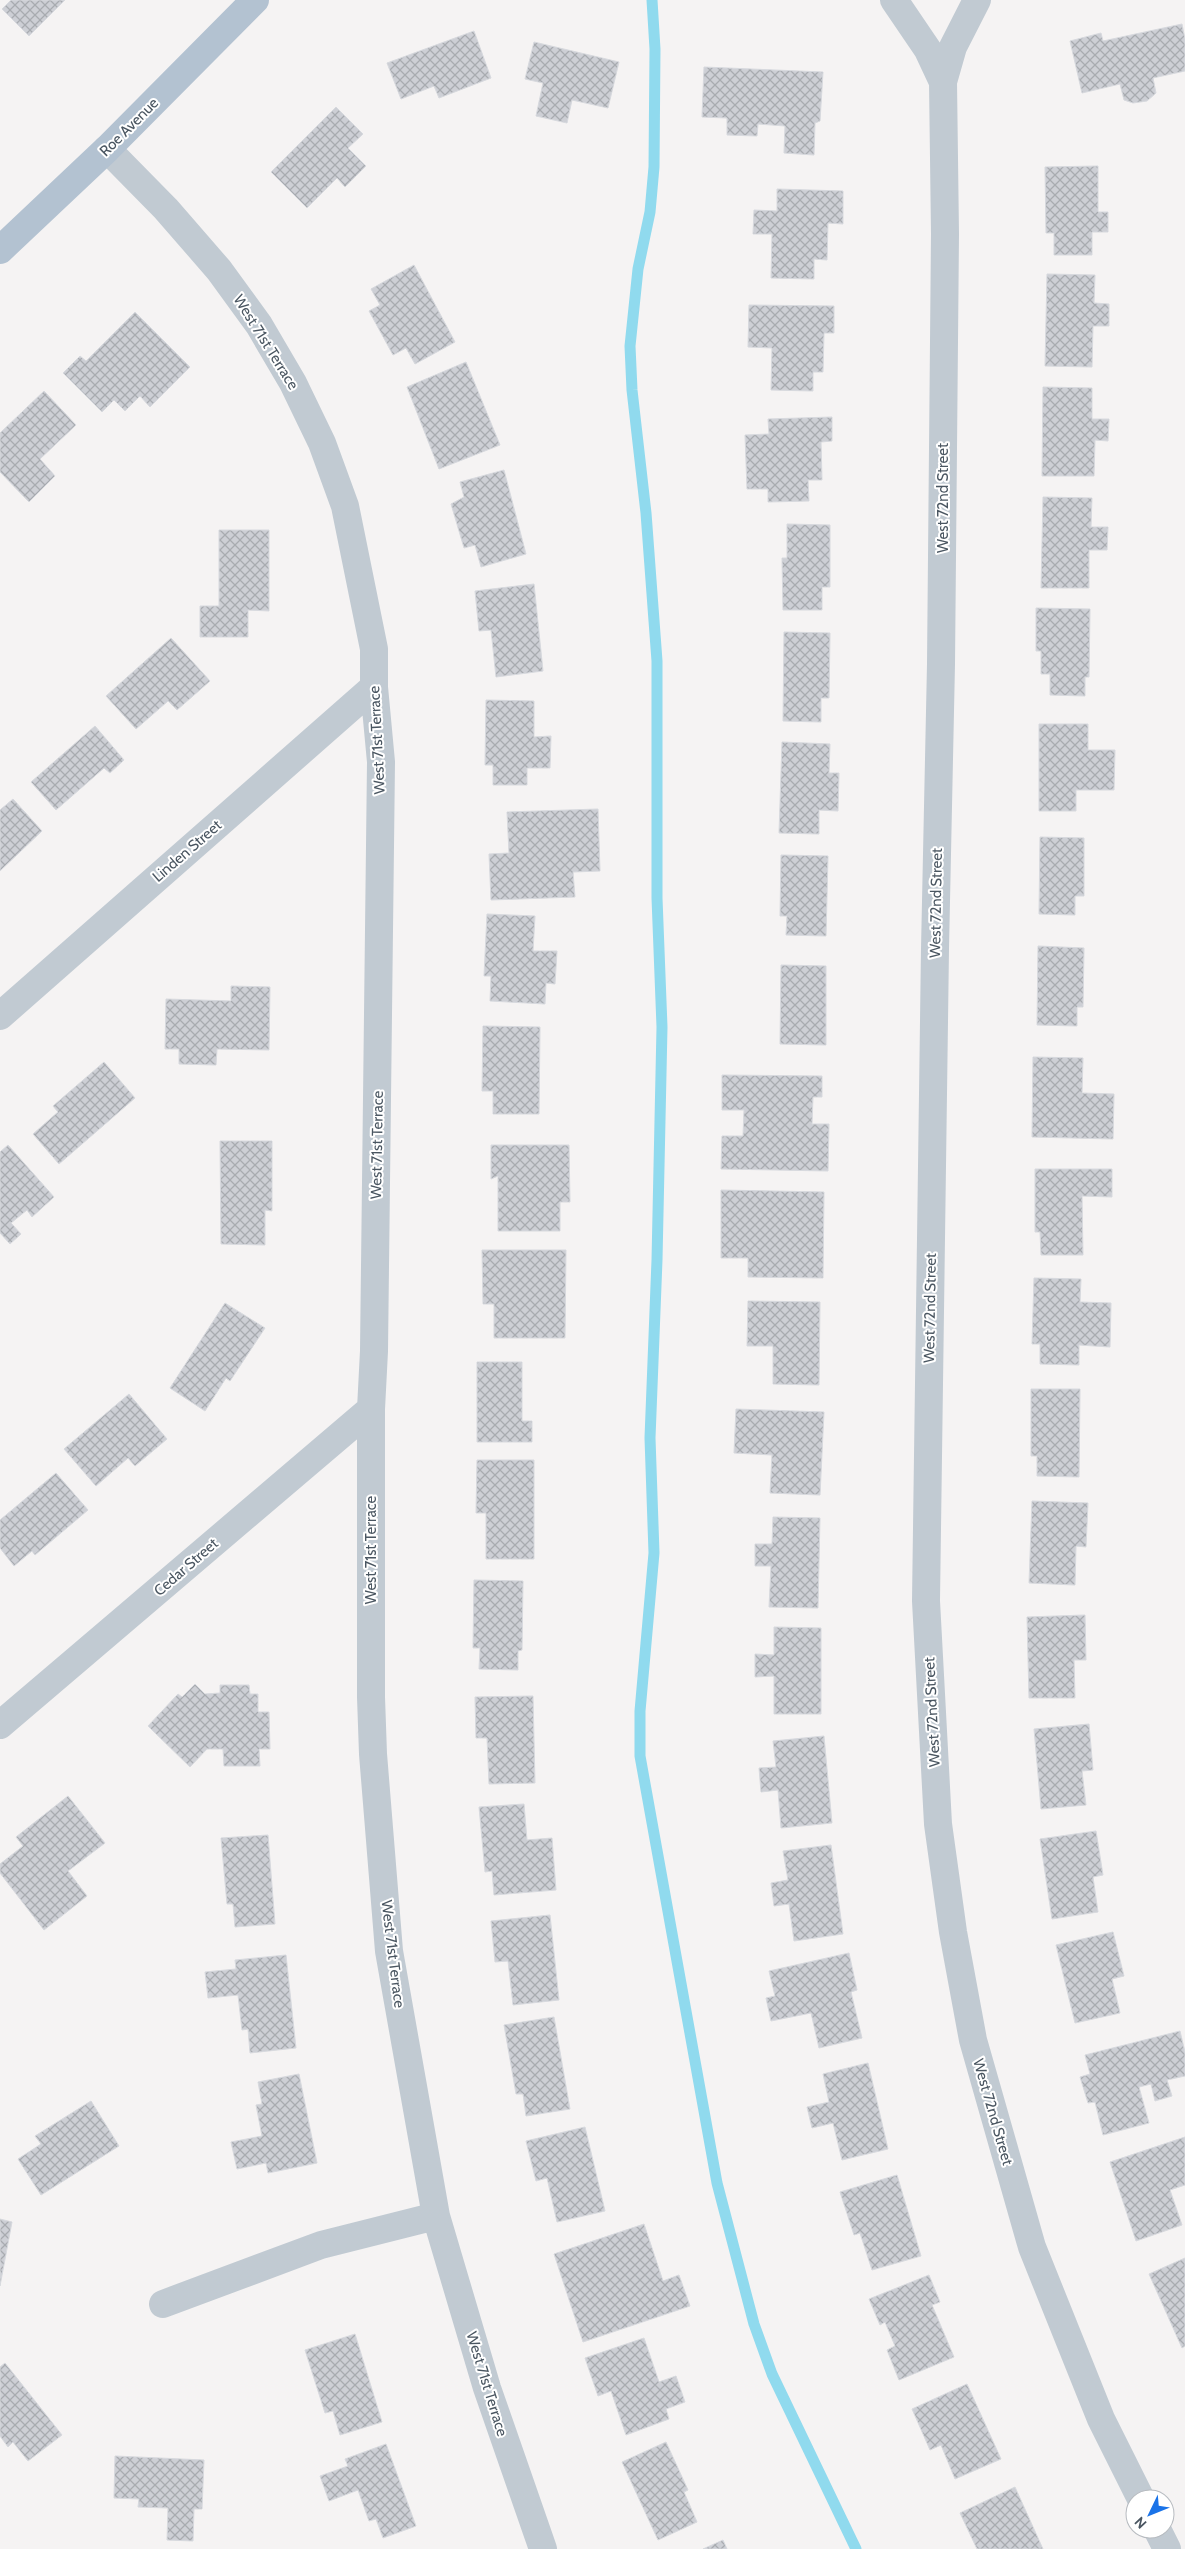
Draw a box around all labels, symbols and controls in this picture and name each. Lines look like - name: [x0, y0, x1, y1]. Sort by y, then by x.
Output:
- street label: Roe Avenue: [96, 94, 162, 160]
- street label: West 71st Terrace: [230, 291, 303, 393]
- street label: West 72nd Street: [934, 443, 952, 553]
- street label: West 71st Terrace: [365, 685, 389, 795]
- street label: Linden Street: [149, 816, 225, 886]
- street label: West 72nd Street: [926, 848, 946, 958]
- street label: West 71st Terrace: [367, 1090, 387, 1199]
- street label: West 72nd Street: [920, 1253, 940, 1363]
- street label: West 71st Terrace: [362, 1495, 380, 1604]
- street label: Cedar Street: [150, 1534, 222, 1600]
- street label: West 72nd Street: [920, 1657, 944, 1767]
- street label: West 71st Terrace: [377, 1899, 409, 2009]
- street label: West 72nd Street: [969, 2057, 1017, 2167]
- street label: West 71st Terrace: [463, 2330, 512, 2439]
- north arrow: [1125, 2489, 1175, 2539]
- text: N: [1131, 2513, 1150, 2533]

